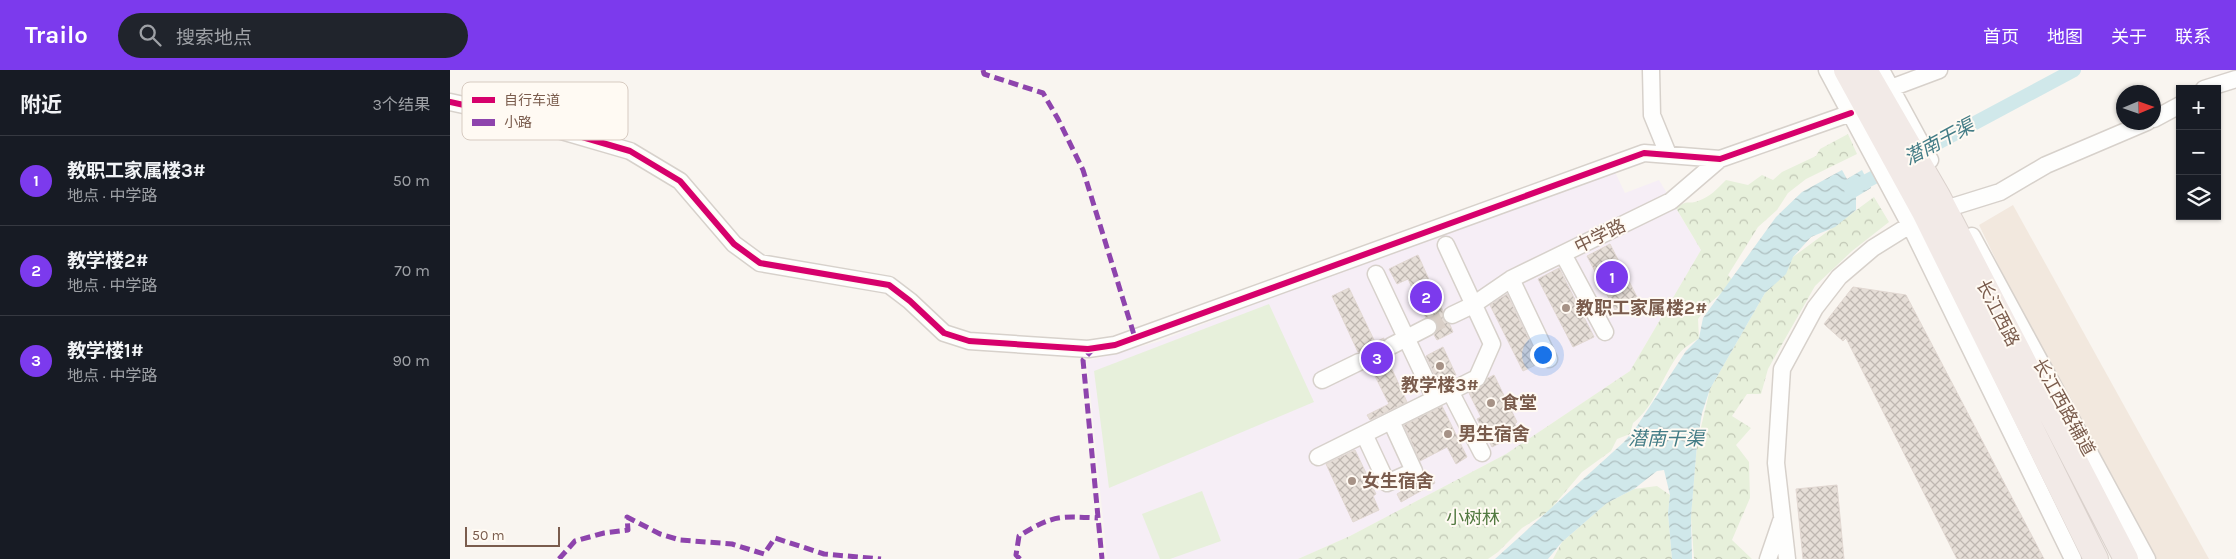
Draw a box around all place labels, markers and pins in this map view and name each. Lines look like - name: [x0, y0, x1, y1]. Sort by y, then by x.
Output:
- pin: 1: [1596, 258, 1628, 296]
- pin: 2: [1410, 278, 1442, 316]
- place label: 教职工家属楼2#: [1576, 297, 1707, 319]
- marker: 教职工家属楼2#: [1560, 302, 1572, 314]
- pin: 3: [1361, 339, 1393, 377]
- marker: 教学楼3#: [1434, 360, 1446, 372]
- place label: 教学楼3#: [1401, 374, 1479, 396]
- place label: 食堂: [1501, 392, 1537, 414]
- marker: 食堂: [1485, 397, 1497, 409]
- place label: 男生宿舍: [1458, 423, 1530, 445]
- marker: 男生宿舍: [1442, 428, 1454, 440]
- place label: 女生宿舍: [1362, 470, 1434, 492]
- marker: 女生宿舍: [1346, 475, 1358, 487]

